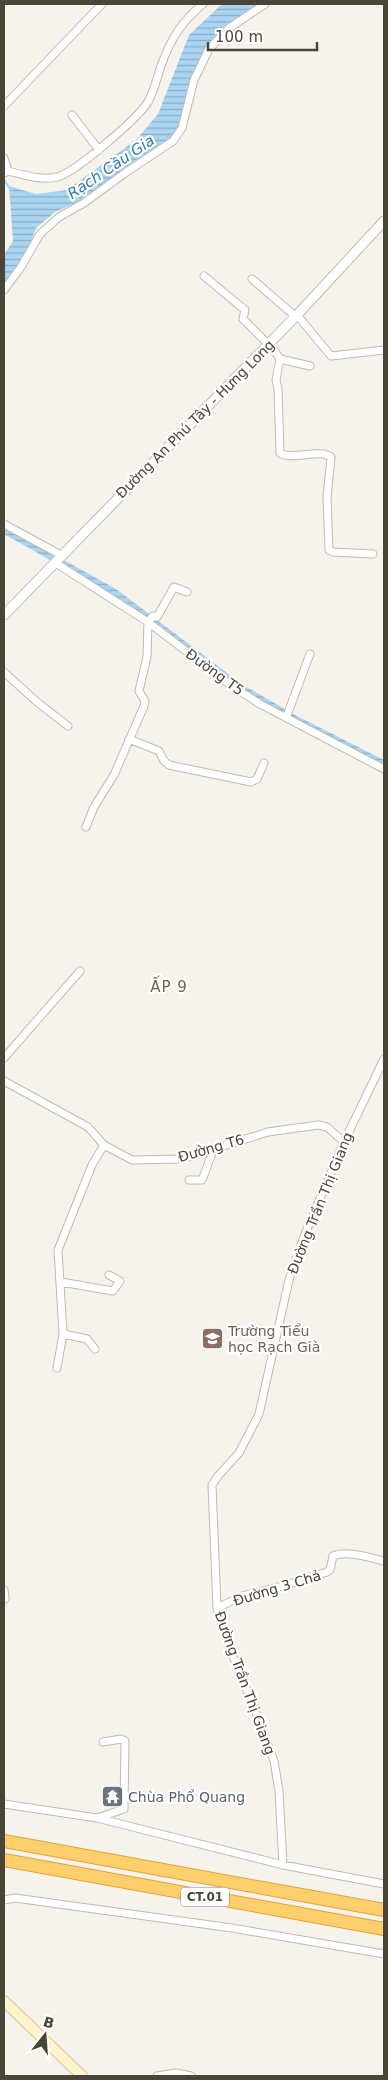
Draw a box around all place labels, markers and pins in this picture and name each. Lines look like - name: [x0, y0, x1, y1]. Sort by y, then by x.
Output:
- place label: Trường Tiểu học Rạch Già: [227, 1323, 320, 1355]
- school or university icon: Trường Tiểu học Rạch Già: [200, 1327, 224, 1351]
- temple icon: Chùa Phổ Quang: [100, 1785, 124, 1809]
- place label: Chùa Phổ Quang: [128, 1789, 245, 1805]

